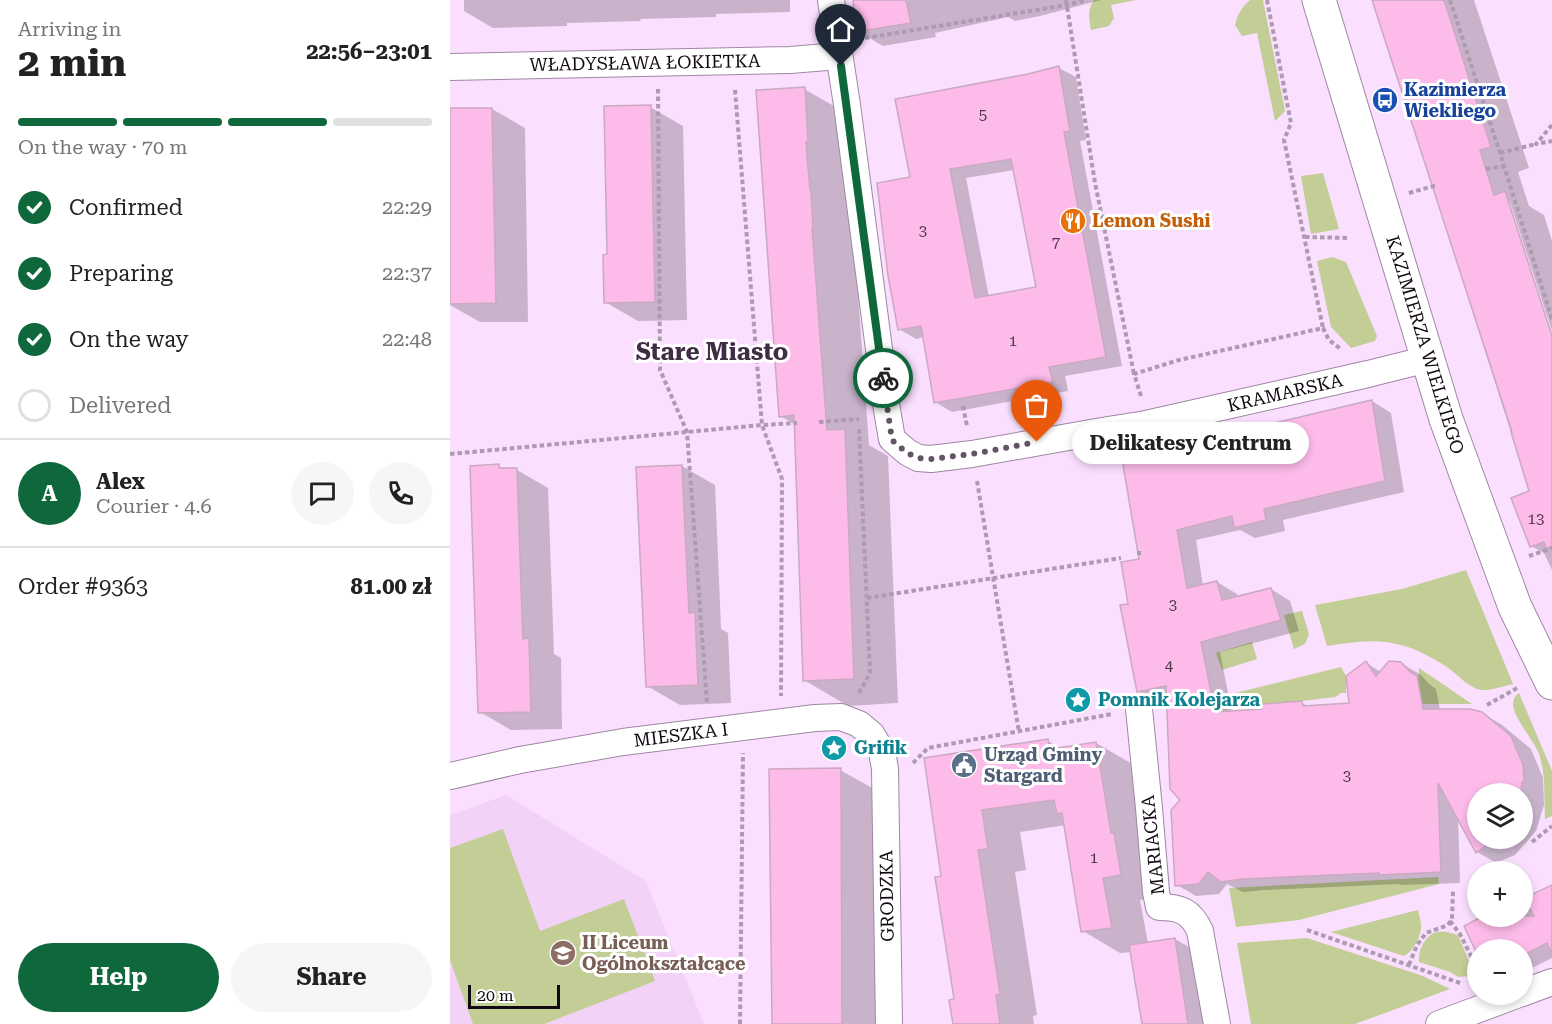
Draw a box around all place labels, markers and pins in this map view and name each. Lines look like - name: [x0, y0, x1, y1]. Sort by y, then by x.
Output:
- pin: [815, 4, 866, 66]
- place label: Kazimierza Wiekliego: [1404, 79, 1506, 121]
- bus stop icon: Kazimierza Wiekliego: [1370, 85, 1400, 115]
- restaurant icon: Lemon Sushi: [1058, 206, 1088, 236]
- place label: Lemon Sushi: [1092, 210, 1211, 231]
- pin: [1011, 380, 1062, 442]
- callout: Delikatesy Centrum: [1073, 421, 1310, 463]
- place icon: Pomnik Kolejarza: [1063, 685, 1093, 715]
- place label: Pomnik Kolejarza: [1098, 689, 1260, 710]
- place icon: Grifik: [819, 733, 849, 763]
- place label: Grifik: [854, 737, 908, 758]
- place label: Urząd Gminy Stargard: [984, 744, 1102, 786]
- public building icon: Urząd Gminy Stargard: [949, 750, 979, 780]
- place label: II Liceum Ogólnokształcące: [582, 932, 746, 974]
- school or university icon: II Liceum Ogólnokształcące: [548, 938, 578, 968]

